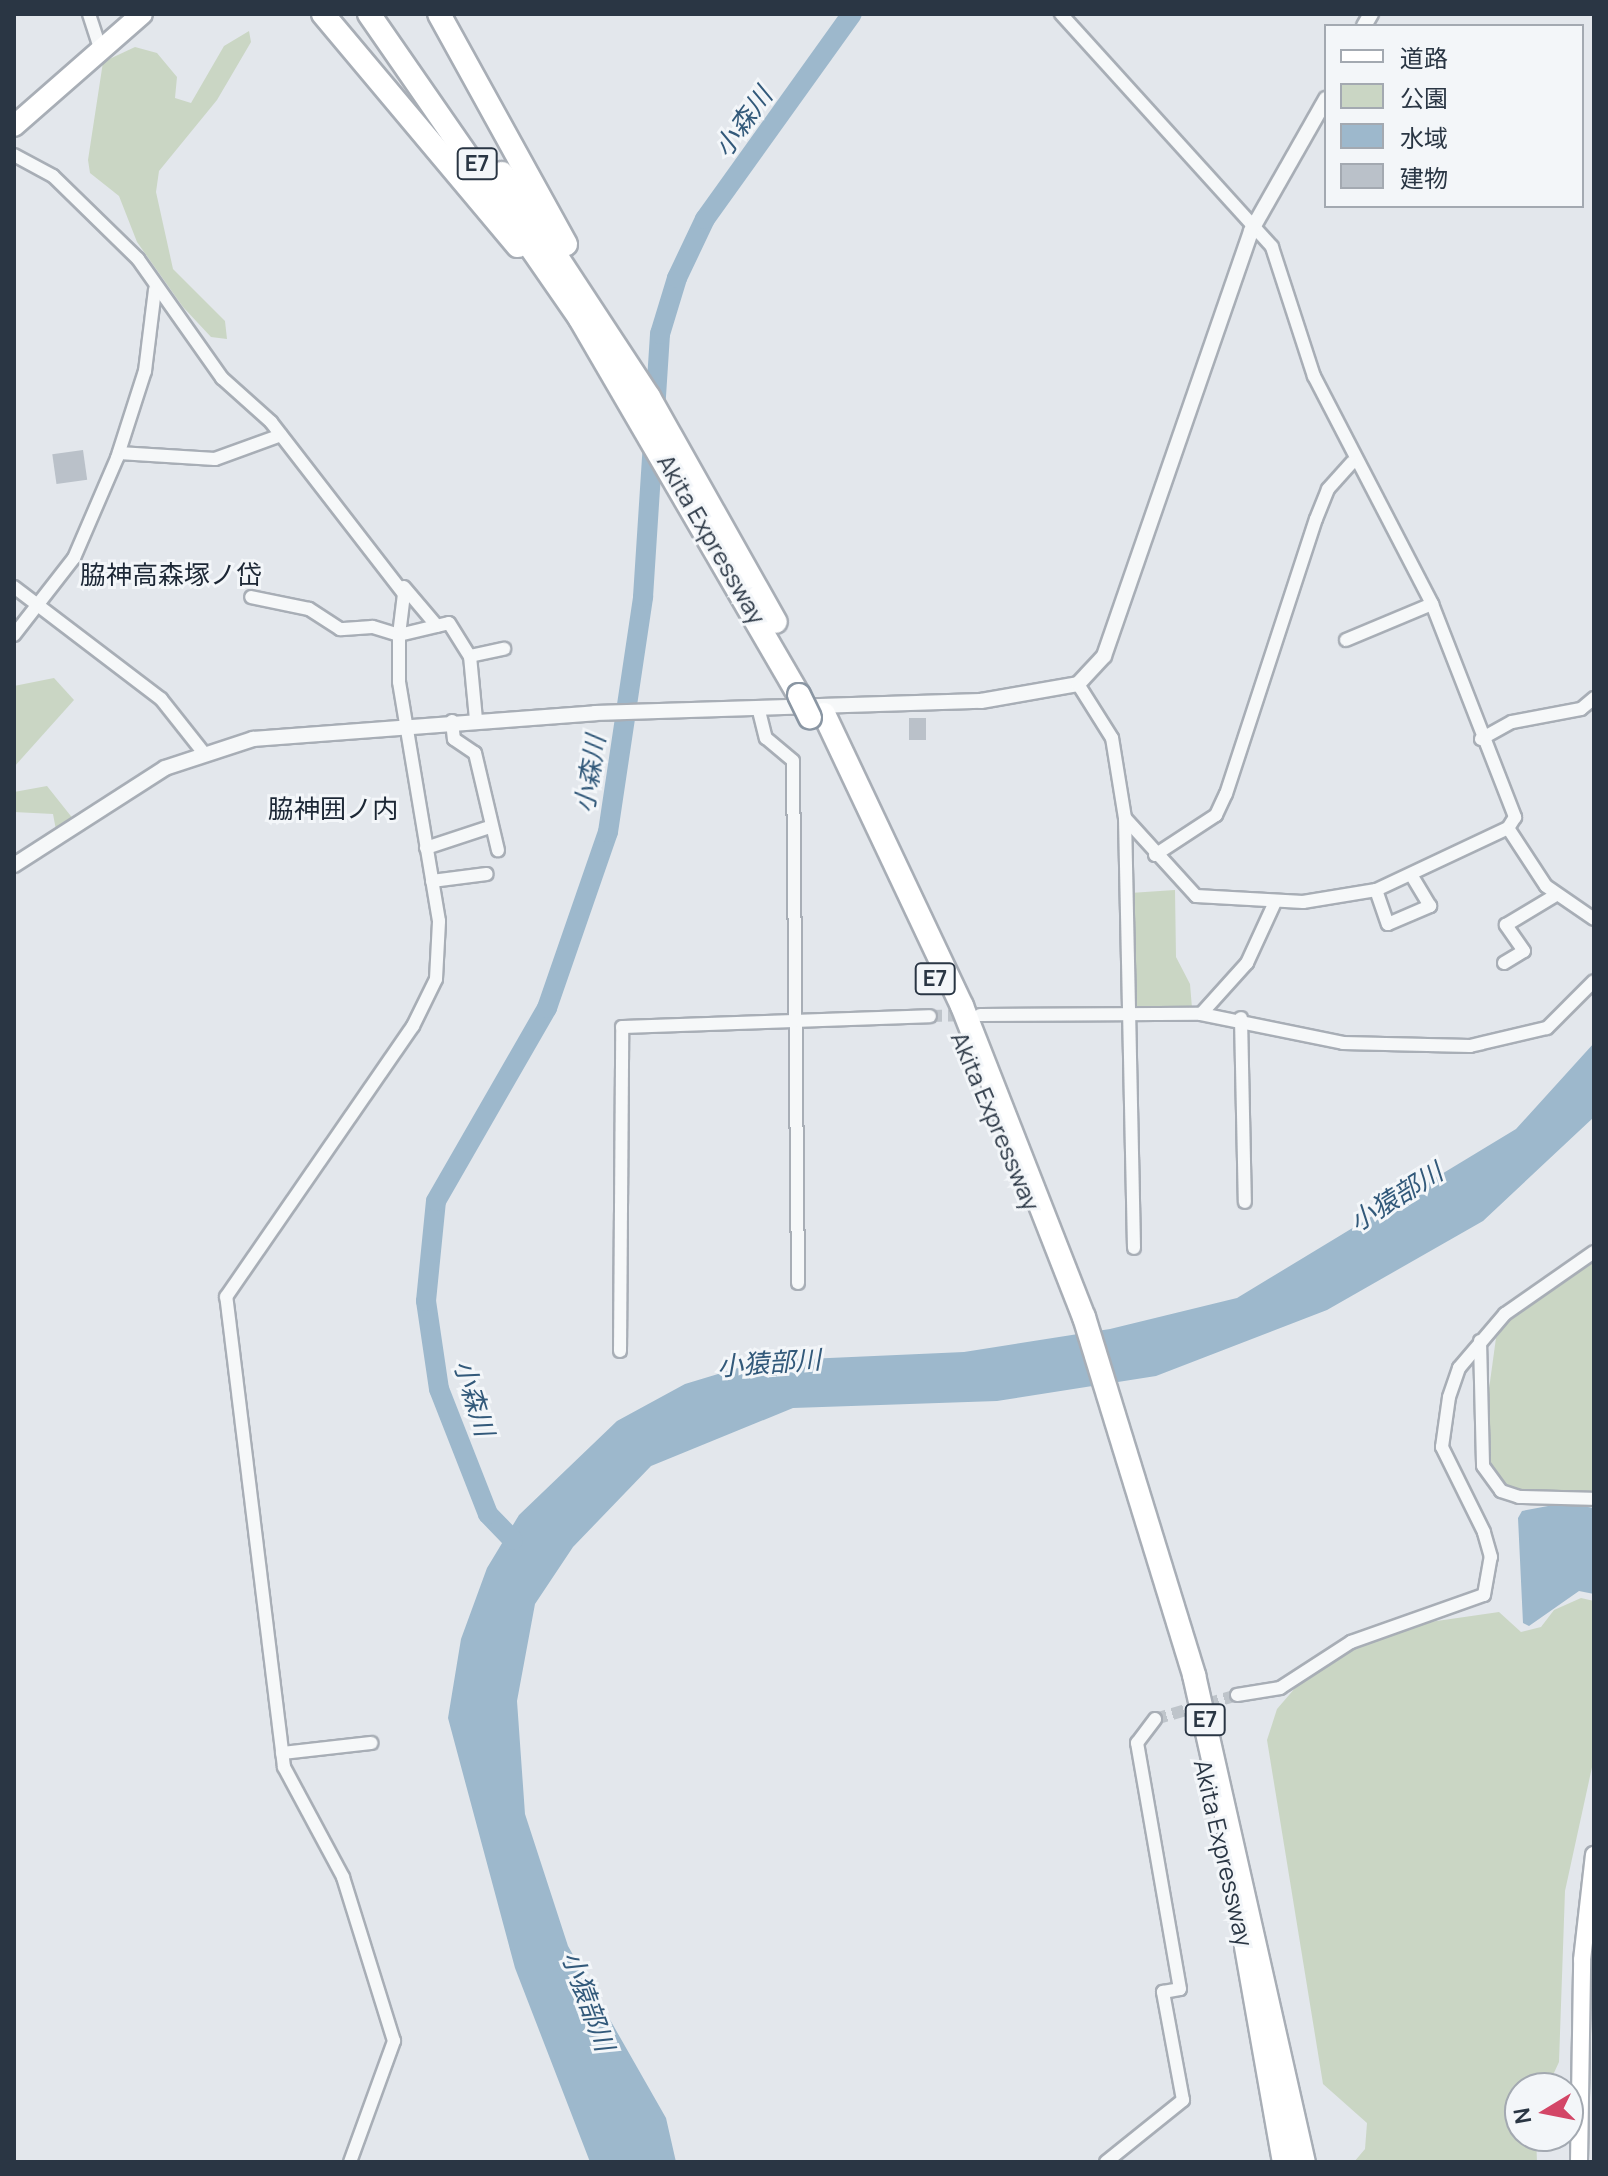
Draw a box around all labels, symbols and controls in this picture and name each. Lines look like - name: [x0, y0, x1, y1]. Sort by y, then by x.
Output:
- legend: [1324, 24, 1584, 208]
- text: 道路: [1400, 41, 1448, 74]
- water label: 小森川: [707, 81, 779, 163]
- text: 公園: [1400, 81, 1448, 114]
- text: 水域: [1400, 121, 1448, 154]
- road number: E7: [455, 146, 499, 182]
- text: 建物: [1400, 161, 1448, 194]
- street label: Akita Expressway: [652, 449, 772, 629]
- district label: 脇神高森塚ノ岱: [80, 559, 262, 591]
- water label: 小森川: [568, 733, 612, 815]
- district label: 脇神囲ノ内: [268, 793, 398, 825]
- road number: E7: [913, 961, 957, 997]
- street label: Akita Expressway: [945, 1027, 1047, 1215]
- water label: 小猿部川: [1344, 1156, 1448, 1238]
- water label: 小猿部川: [716, 1344, 822, 1382]
- water label: 小森川: [448, 1356, 500, 1440]
- road number: E7: [1183, 1702, 1227, 1738]
- street label: Akita Expressway: [1188, 1757, 1260, 1949]
- water label: 小猿部川: [556, 1947, 620, 2055]
- north arrow: [1504, 2072, 1584, 2152]
- text: N: [1506, 2105, 1538, 2126]

